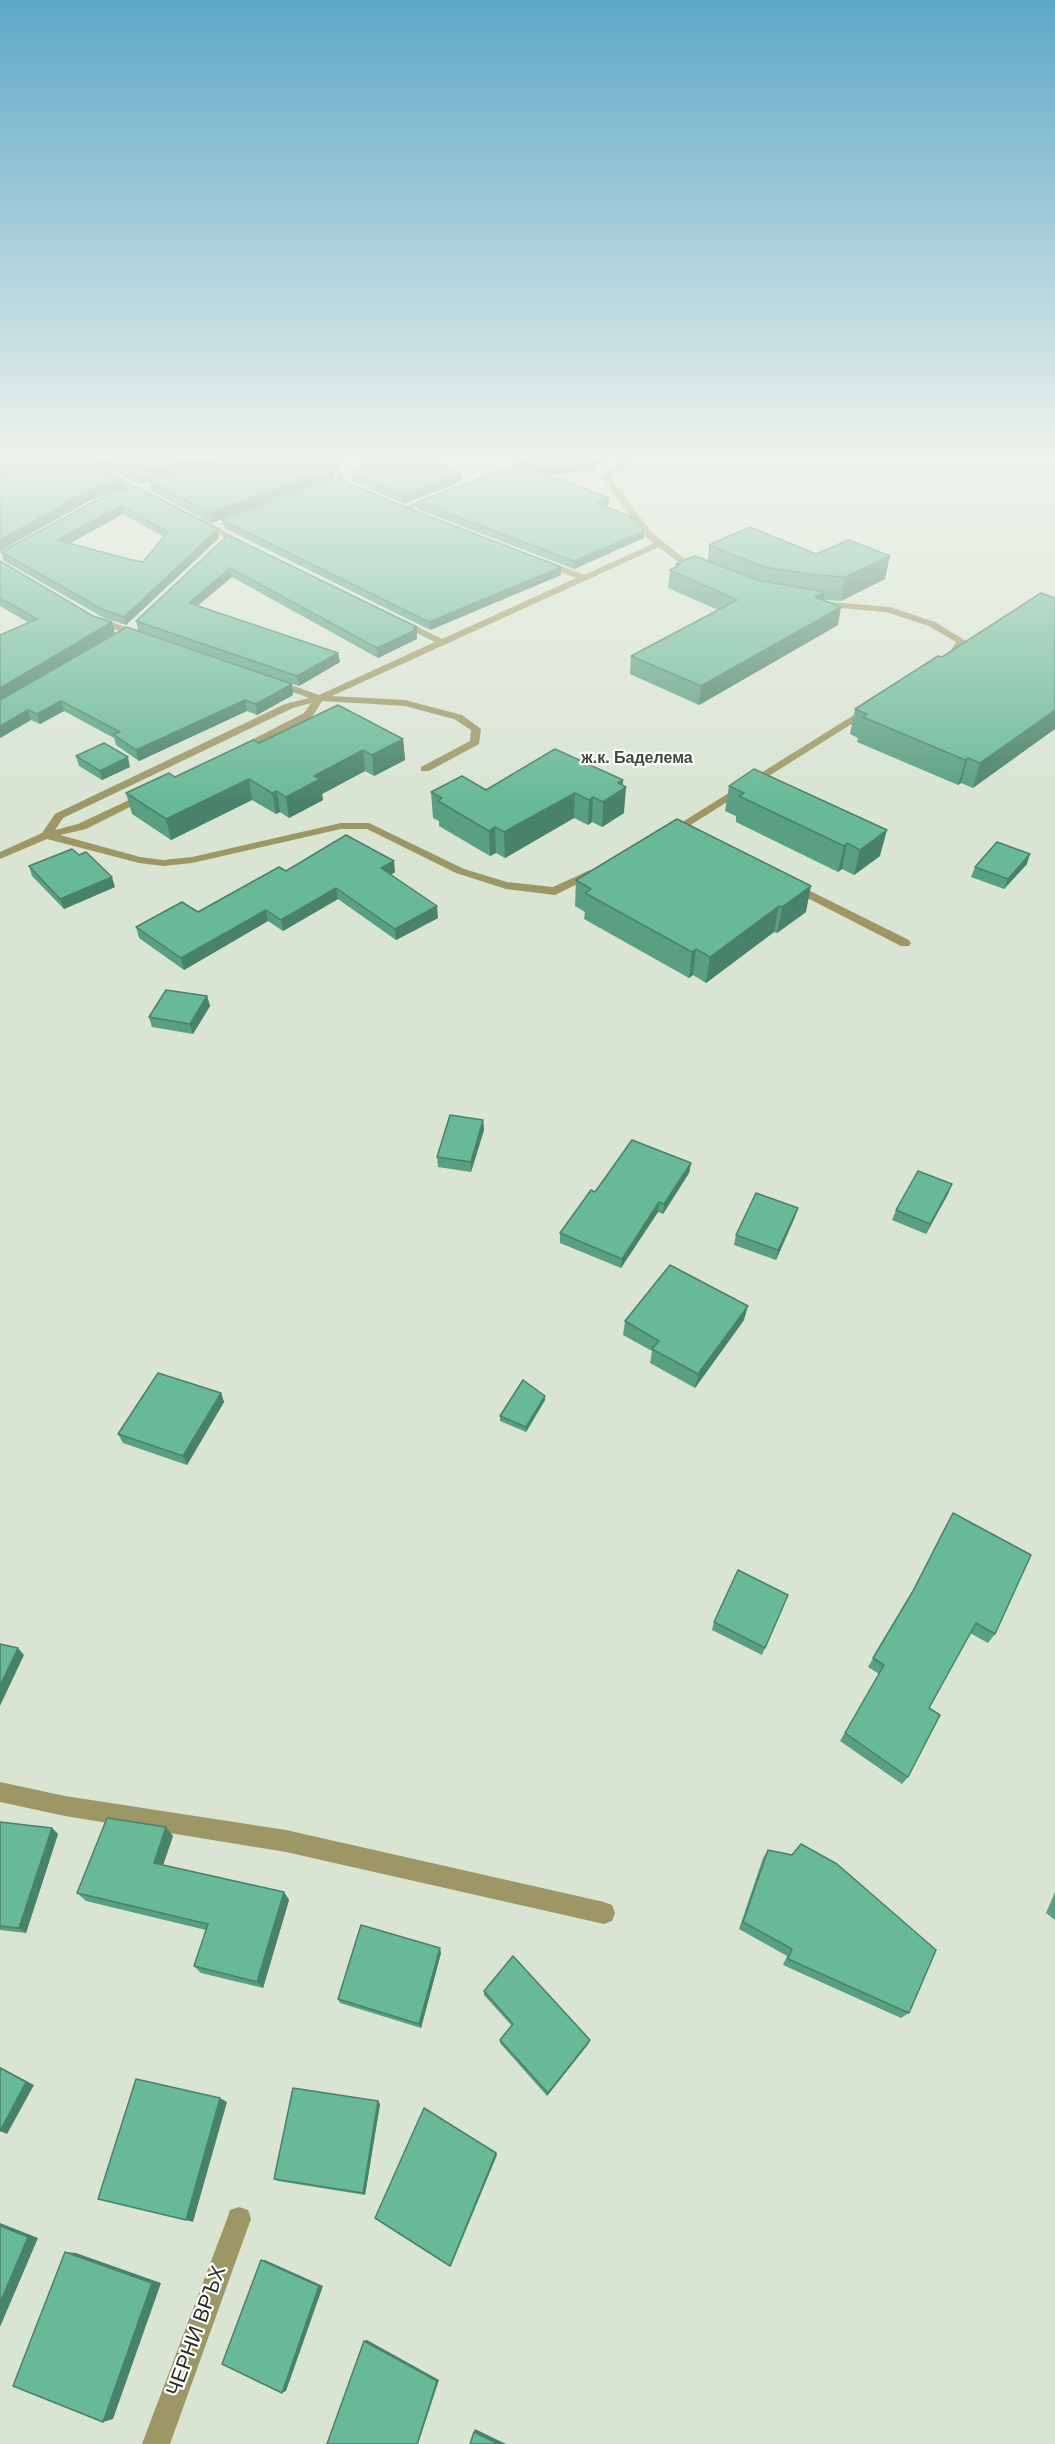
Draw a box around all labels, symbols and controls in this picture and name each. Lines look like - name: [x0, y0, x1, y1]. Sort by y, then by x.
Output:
- district label: ж.к. Баделема: [581, 749, 693, 769]
- street label: ЧЕРНИ ВРЪХ: [162, 2262, 232, 2400]

